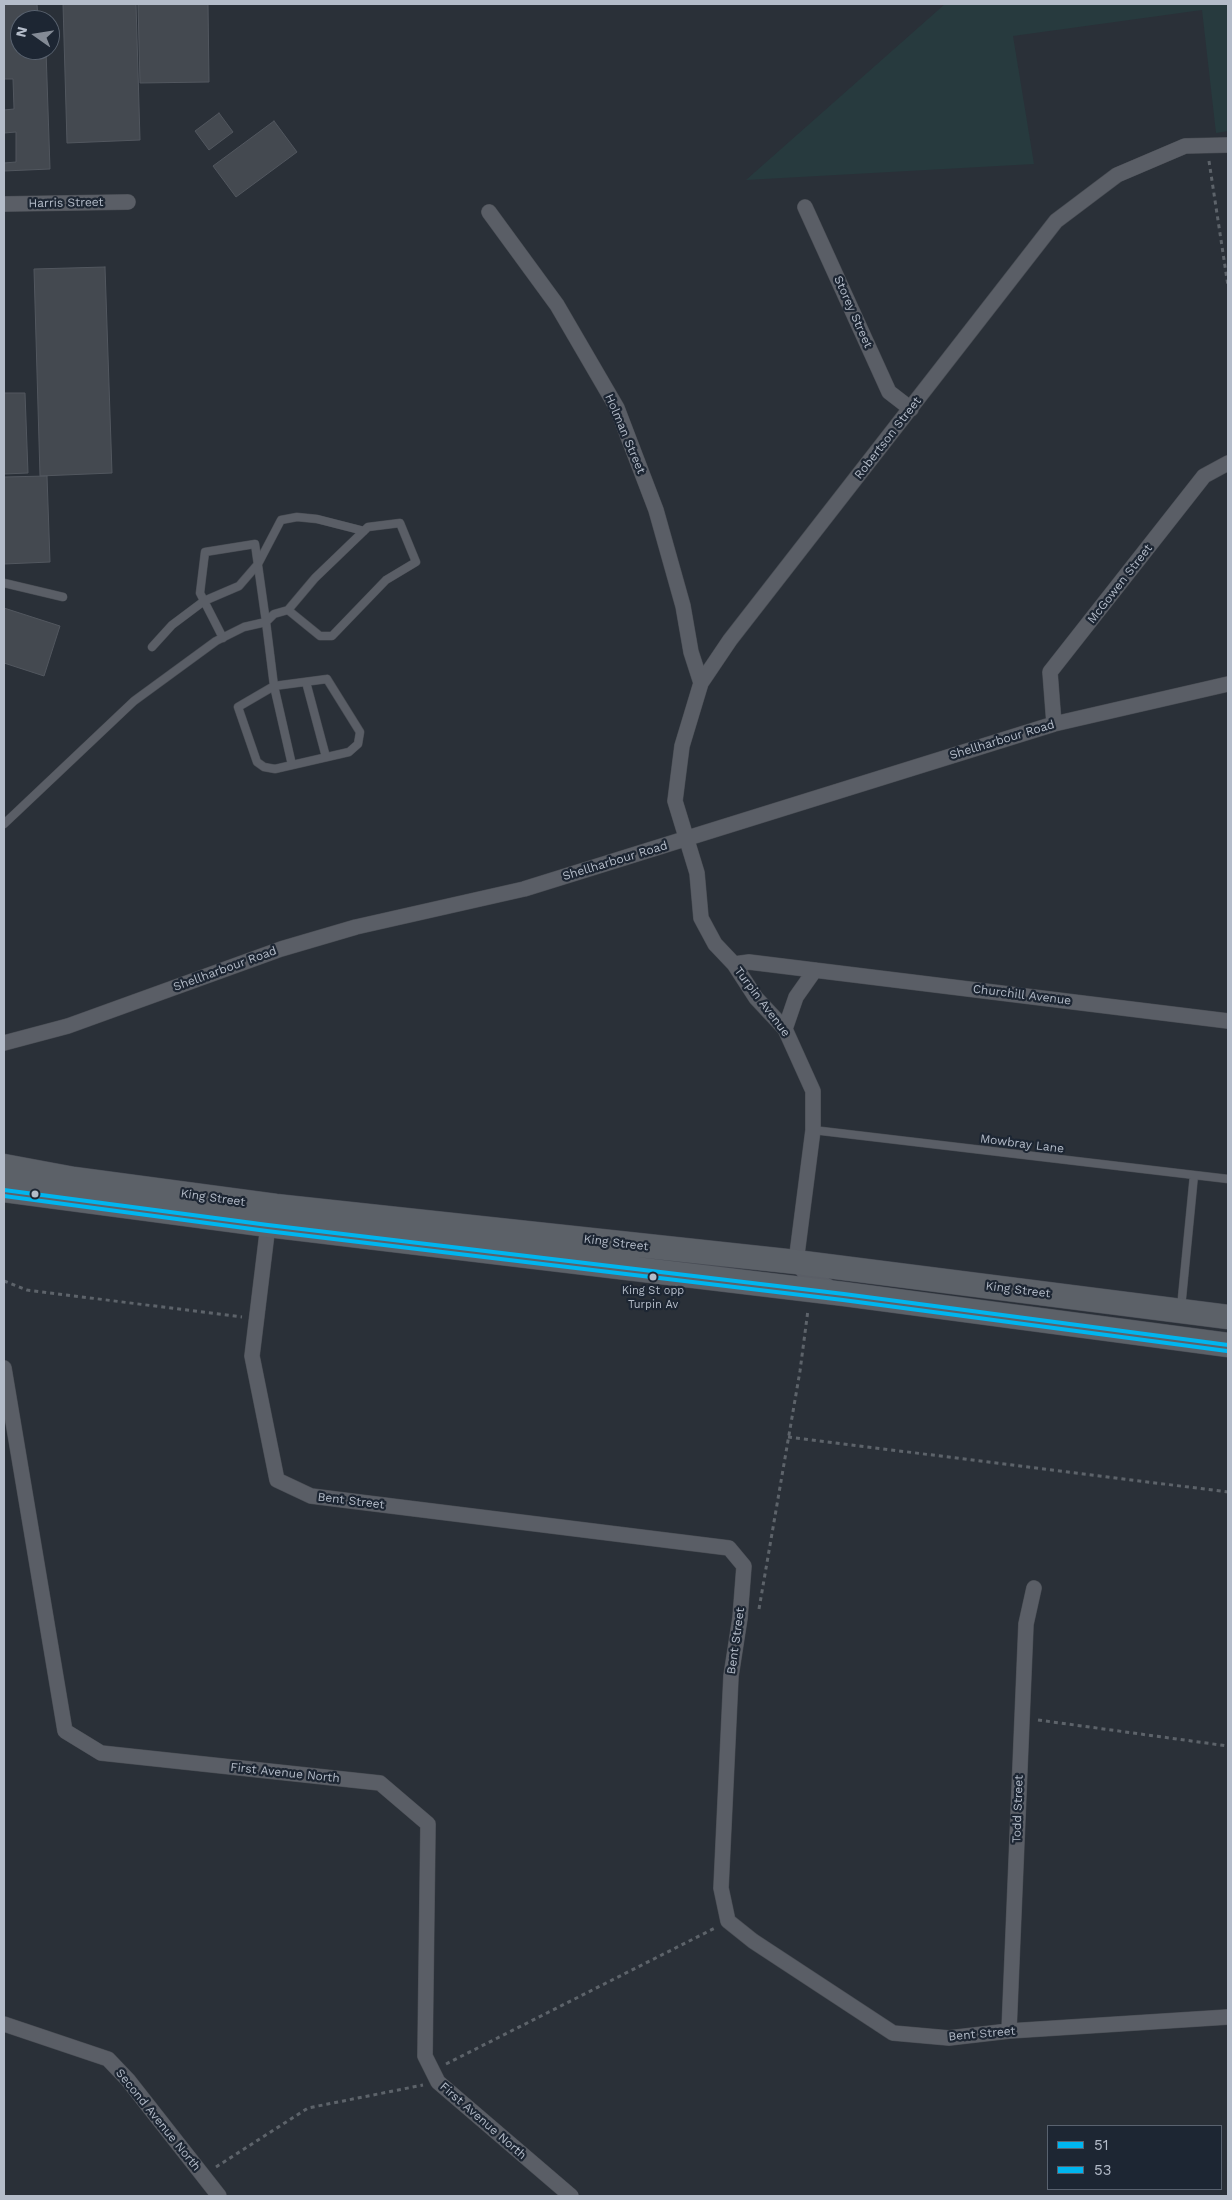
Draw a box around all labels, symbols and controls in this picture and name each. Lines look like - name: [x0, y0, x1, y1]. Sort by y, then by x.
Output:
- north arrow: [10, 10, 60, 60]
- text: N: [12, 25, 30, 39]
- street label: Harris Street: [28, 195, 104, 211]
- street label: Storey Street: [831, 274, 875, 350]
- street label: Holman Street: [602, 392, 648, 476]
- street label: Robertson Street: [851, 394, 925, 482]
- street label: McGowen Street: [1084, 541, 1156, 627]
- street label: Shellharbour Road: [948, 717, 1056, 763]
- street label: Shellharbour Road: [561, 838, 669, 884]
- street label: Shellharbour Road: [171, 944, 279, 994]
- street label: Turpin Avenue: [731, 964, 793, 1040]
- street label: Churchill Avenue: [972, 982, 1072, 1008]
- street label: Mowbray Lane: [979, 1132, 1065, 1156]
- street label: King Street: [180, 1186, 246, 1210]
- unlabelled marker: [30, 1189, 40, 1199]
- street label: King Street: [583, 1232, 649, 1254]
- marker: King St opp Turpin Av: [648, 1272, 658, 1282]
- street label: King Street: [985, 1279, 1051, 1301]
- place label: King St opp Turpin Av: [622, 1284, 684, 1310]
- street label: Bent Street: [317, 1490, 385, 1512]
- street label: Bent Street: [724, 1607, 748, 1675]
- street label: First Avenue North: [230, 1760, 340, 1786]
- street label: Todd Street: [1010, 1775, 1026, 1843]
- street label: Bent Street: [948, 2024, 1016, 2044]
- street label: Second Avenue North: [112, 2066, 204, 2174]
- street label: First Avenue North: [437, 2079, 529, 2163]
- legend: [1047, 2125, 1222, 2190]
- text: 51: [1094, 2136, 1109, 2154]
- text: 53: [1094, 2161, 1111, 2179]

